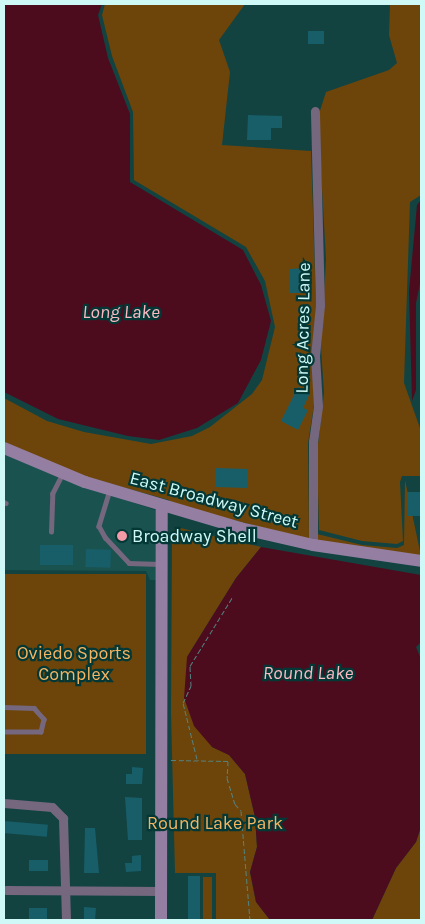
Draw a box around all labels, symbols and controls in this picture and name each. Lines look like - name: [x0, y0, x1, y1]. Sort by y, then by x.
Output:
- street label: Long Acres Lane: [291, 262, 315, 394]
- water label: Long Lake: [82, 302, 160, 324]
- street label: East Broadway Street: [127, 467, 301, 533]
- place label: Broadway Shell: [132, 525, 257, 547]
- marker: Broadway Shell: [116, 530, 128, 542]
- park label: Oviedo Sports Complex: [17, 643, 131, 686]
- water label: Round Lake: [263, 663, 353, 685]
- park label: Round Lake Park: [147, 812, 283, 834]

